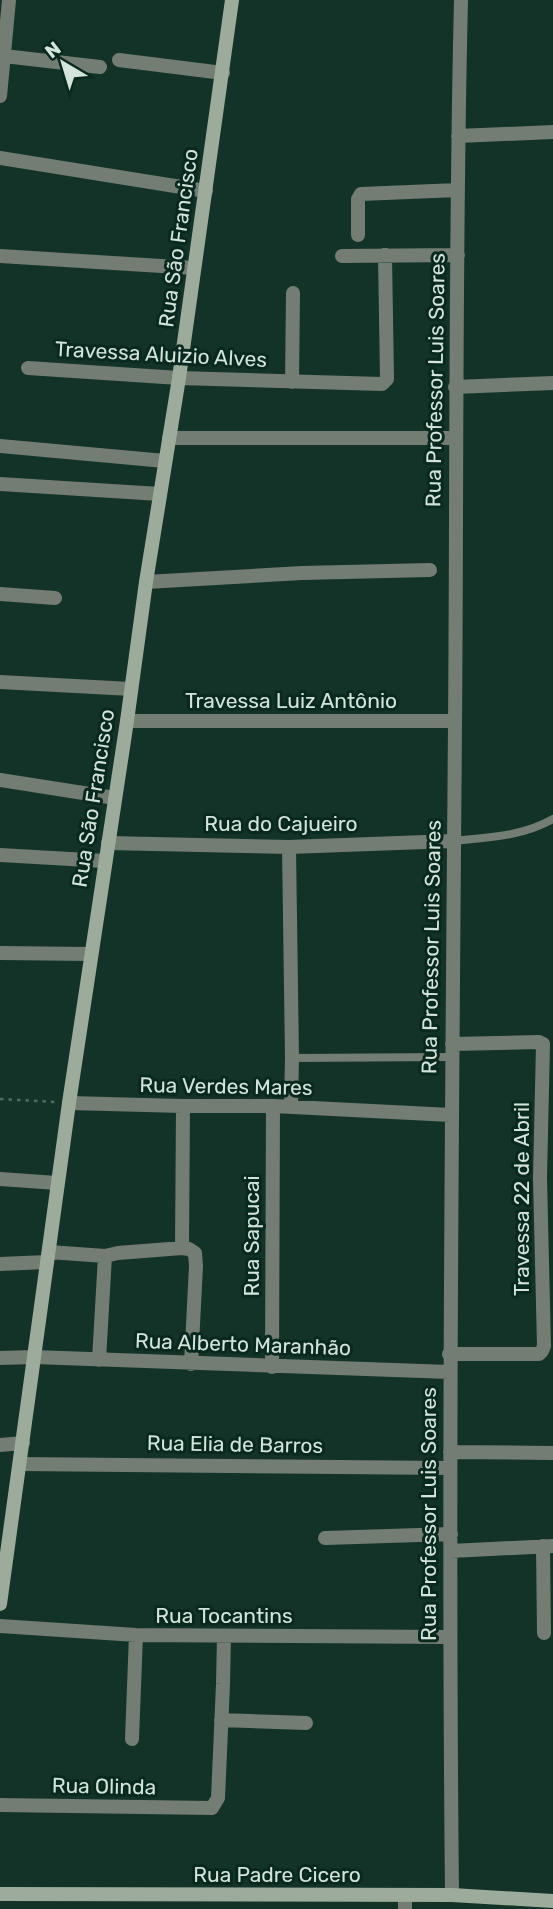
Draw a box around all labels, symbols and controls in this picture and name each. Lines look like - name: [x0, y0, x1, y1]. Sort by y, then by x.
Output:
- north arrow: [28, 28, 98, 98]
- text: N: [40, 37, 65, 63]
- street label: Rua São Francisco: [153, 147, 203, 329]
- street label: Rua Professor Luis Soares: [420, 253, 450, 507]
- street label: Travessa Aluizio Alves: [54, 336, 268, 372]
- street label: Travessa Luiz Antônio: [185, 688, 397, 713]
- street label: Rua São Francisco: [67, 707, 119, 889]
- street label: Rua do Cajueiro: [204, 811, 358, 836]
- street label: Rua Professor Luis Soares: [416, 820, 446, 1074]
- street label: Rua Verdes Mares: [139, 1072, 313, 1100]
- street label: Travessa 22 de Abril: [509, 1102, 534, 1296]
- street label: Rua Sapucai: [239, 1175, 264, 1297]
- street label: Rua Alberto Maranhão: [135, 1328, 351, 1360]
- street label: Rua Professor Luis Soares: [416, 1387, 441, 1641]
- street label: Rua Elia de Barros: [147, 1430, 323, 1458]
- street label: Rua Tocantins: [155, 1603, 293, 1628]
- street label: Rua Olinda: [52, 1773, 156, 1799]
- street label: Rua Padre Cicero: [193, 1862, 361, 1887]

